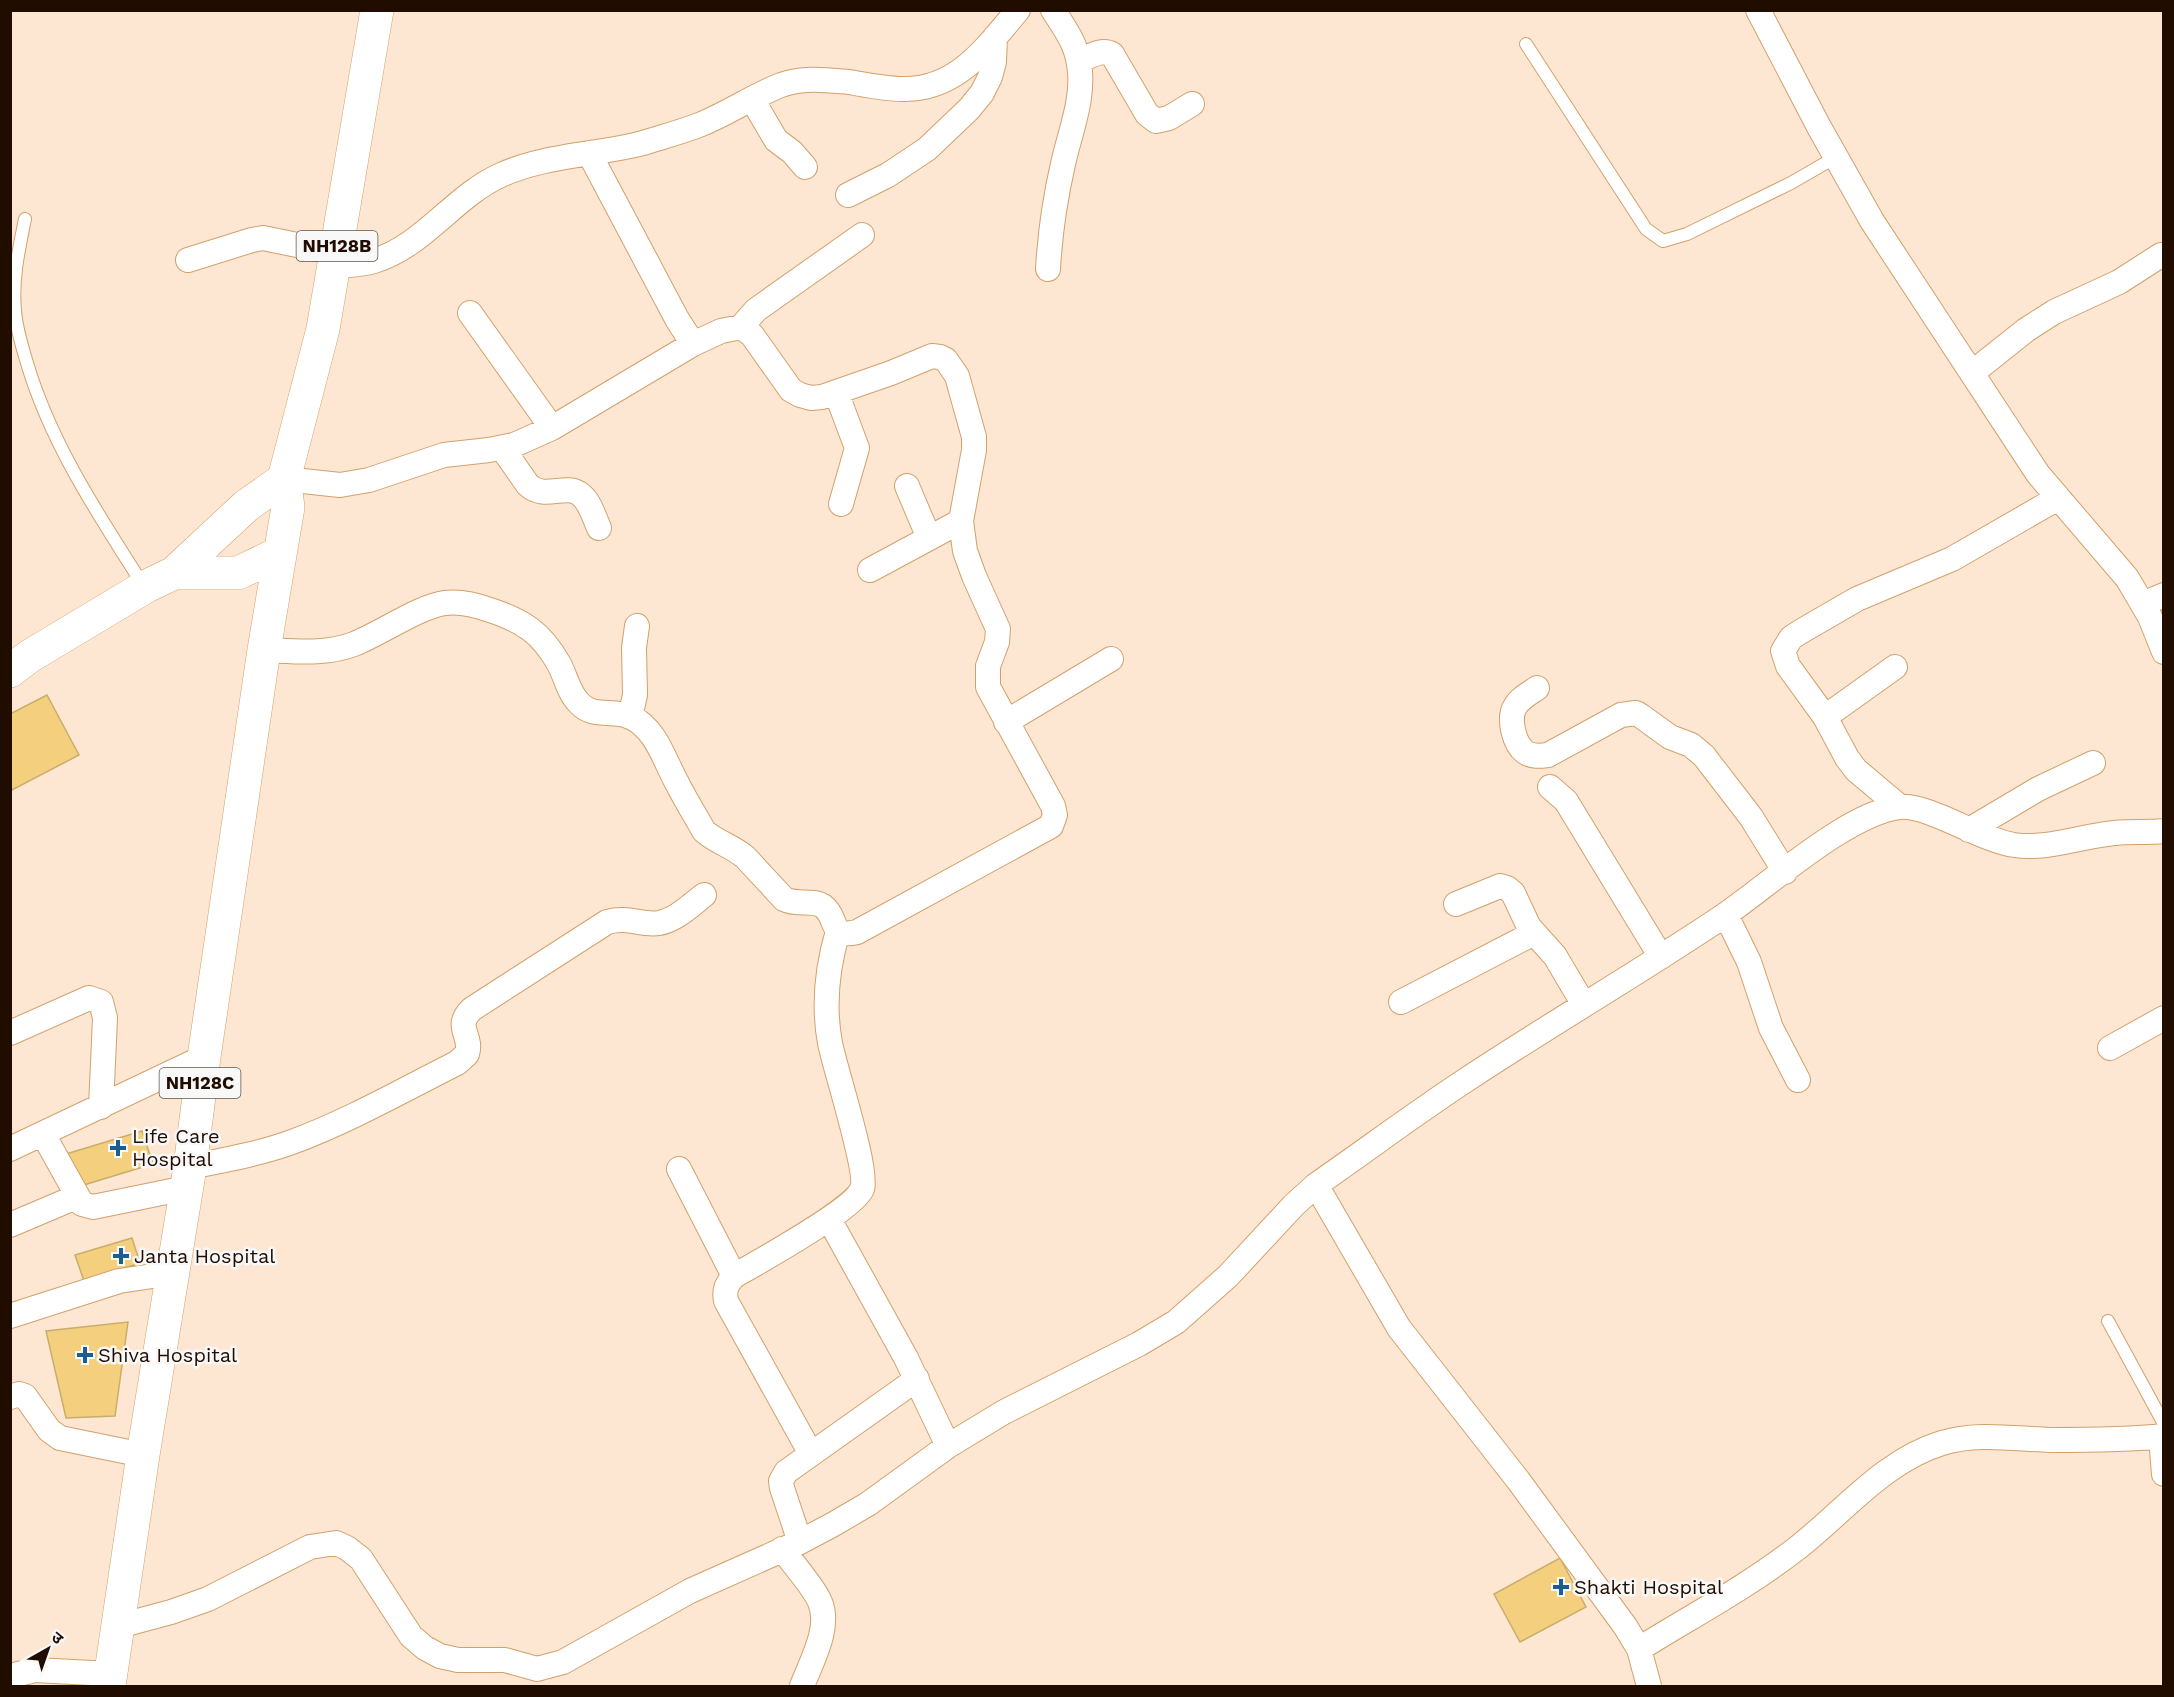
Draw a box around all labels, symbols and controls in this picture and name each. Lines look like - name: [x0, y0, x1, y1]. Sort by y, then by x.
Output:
- road number: NH128B: [296, 231, 378, 261]
- road number: NH128C: [160, 1068, 240, 1098]
- place label: Life Care Hospital: [132, 1124, 220, 1171]
- marker: Life Care Hospital: [109, 1139, 127, 1157]
- place label: Janta Hospital: [134, 1244, 275, 1268]
- marker: Janta Hospital: [112, 1247, 130, 1265]
- place label: Shiva Hospital: [98, 1343, 237, 1367]
- marker: Shiva Hospital: [76, 1346, 94, 1364]
- place label: Shakti Hospital: [1574, 1575, 1723, 1599]
- marker: Shakti Hospital: [1552, 1578, 1570, 1596]
- north arrow: [18, 1619, 78, 1679]
- text: उ: [48, 1628, 67, 1649]

